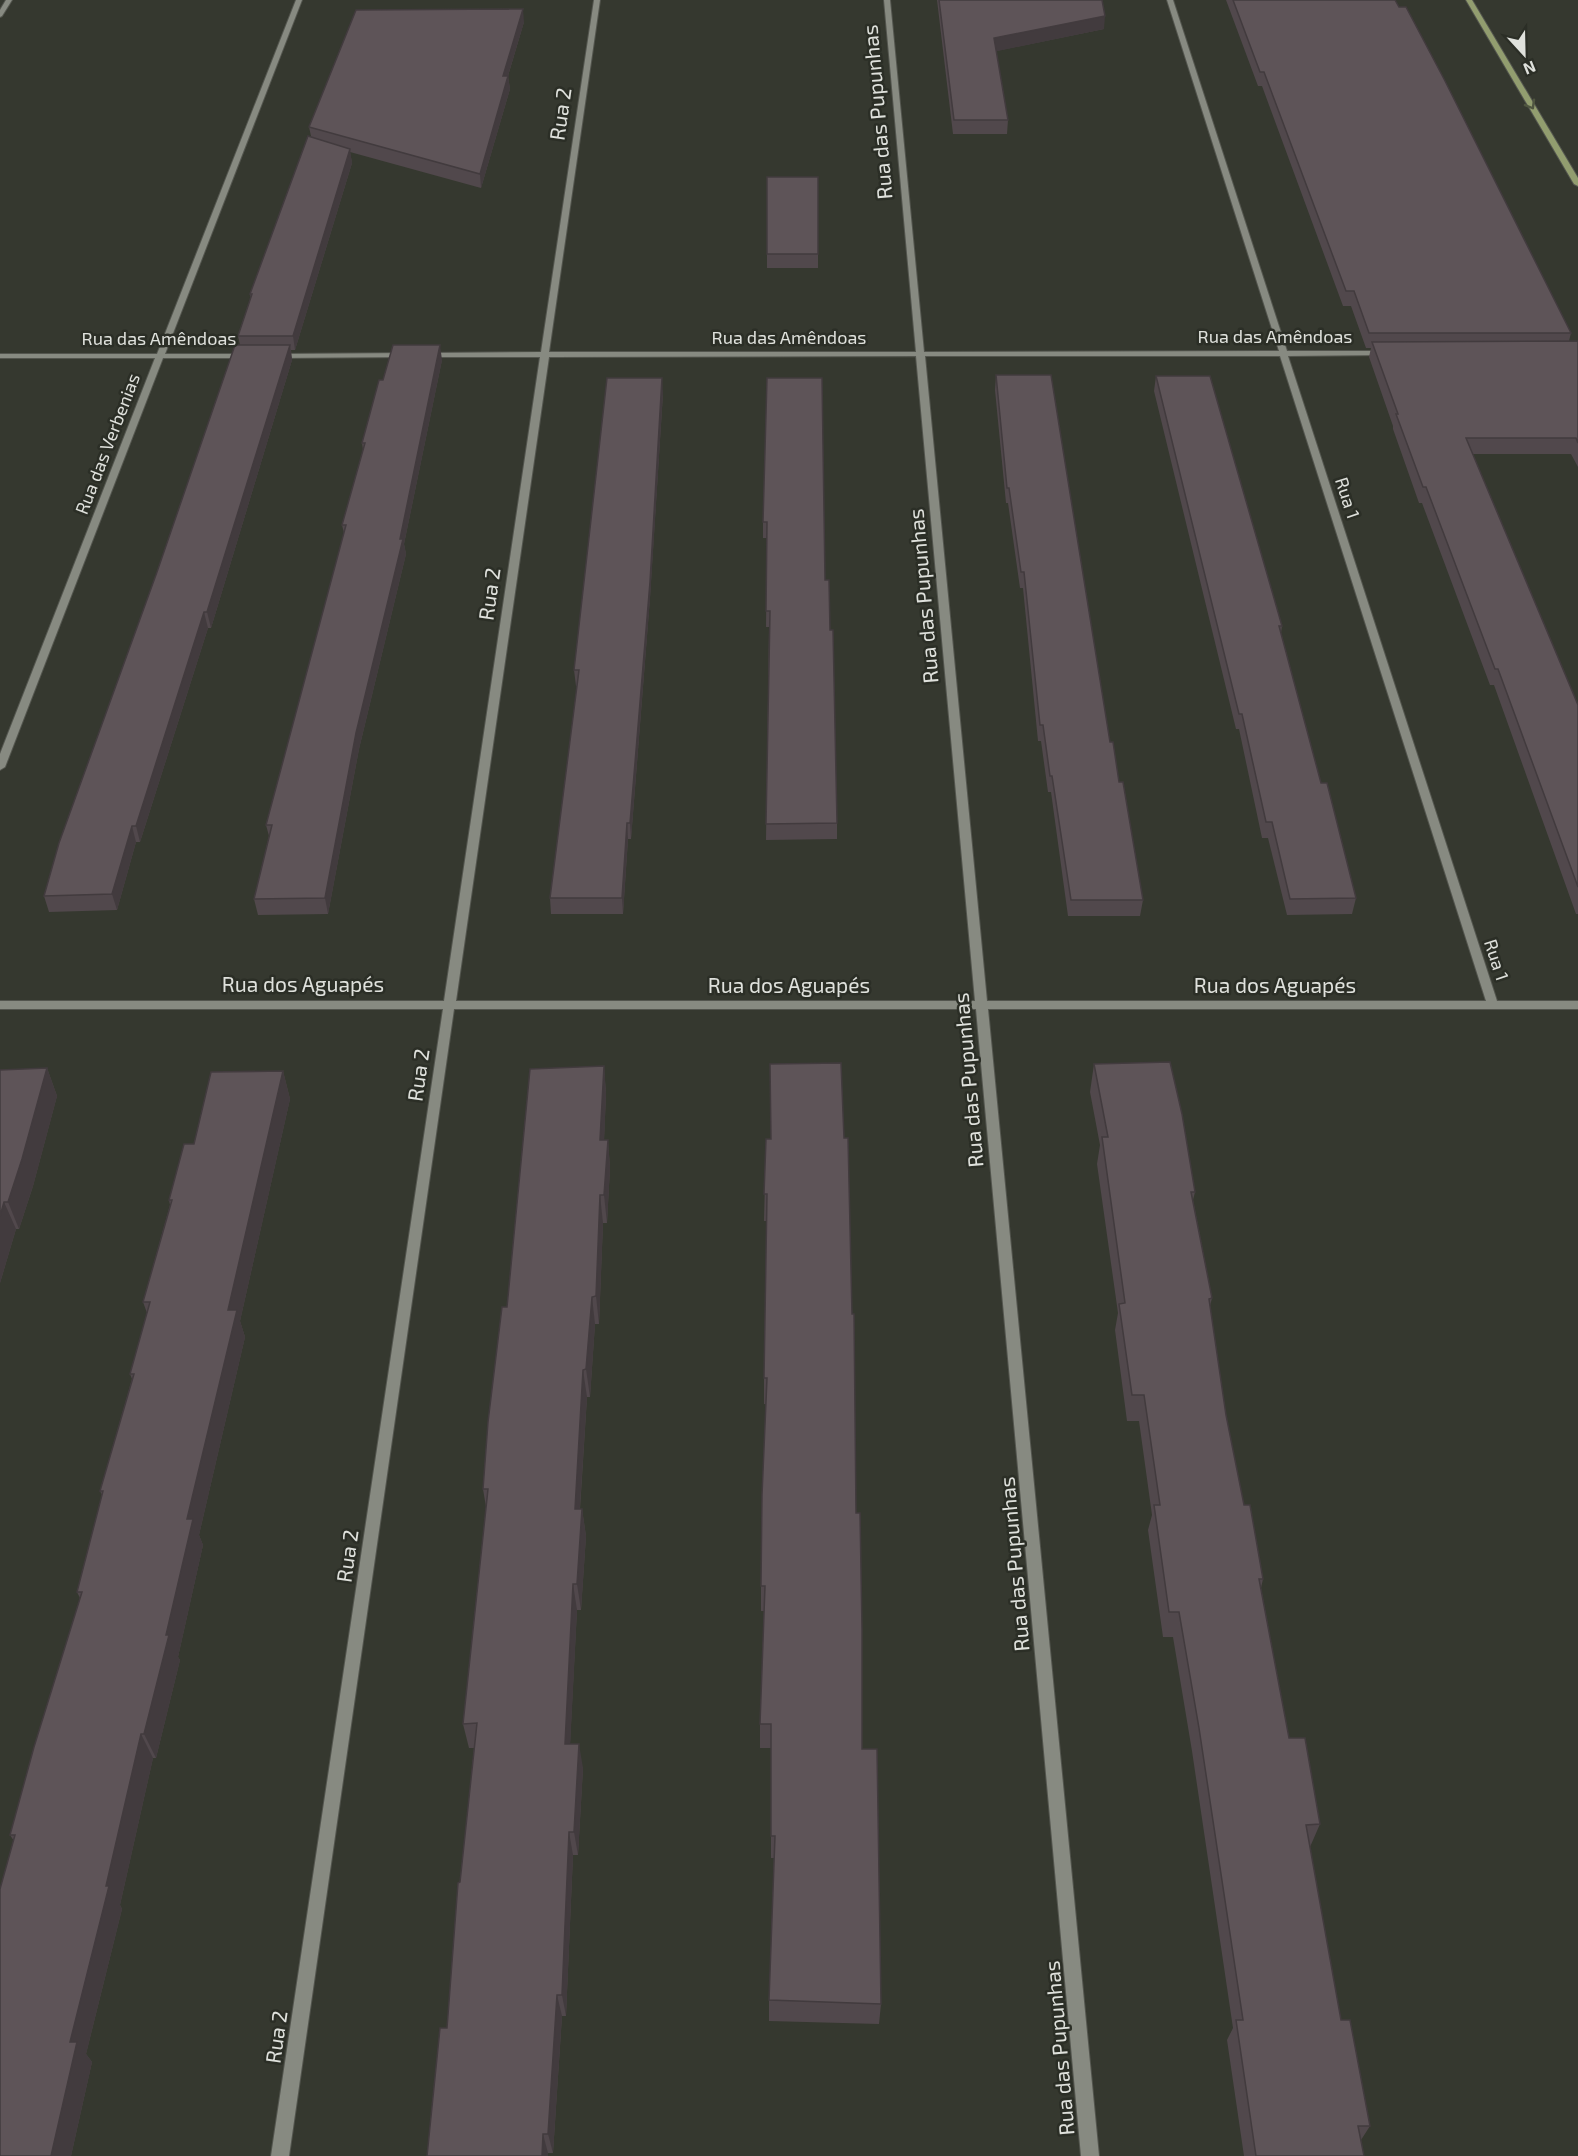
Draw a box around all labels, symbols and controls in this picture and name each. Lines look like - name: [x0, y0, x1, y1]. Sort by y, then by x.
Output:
- street label: Rua das Pupunhas: [856, 24, 897, 200]
- north arrow: [1494, 24, 1554, 84]
- text: N: [1521, 57, 1539, 79]
- street label: Rua 2: [543, 86, 576, 142]
- one-way arrow: [1524, 99, 1535, 109]
- street label: Rua das Amêndoas: [1198, 325, 1352, 347]
- street label: Rua das Amêndoas: [712, 326, 866, 348]
- street label: Rua das Amêndoas: [82, 327, 236, 349]
- street label: Rua das Verbenias: [70, 370, 144, 517]
- street label: Rua 1: [1331, 474, 1365, 521]
- street label: Rua das Pupunhas: [902, 508, 943, 684]
- street label: Rua 2: [472, 566, 505, 622]
- street label: Rua 1: [1480, 936, 1514, 983]
- street label: Rua dos Aguapés: [222, 971, 384, 996]
- street label: Rua dos Aguapés: [708, 972, 870, 997]
- street label: Rua dos Aguapés: [1194, 972, 1356, 997]
- street label: Rua das Pupunhas: [947, 992, 988, 1168]
- street label: Rua 2: [401, 1047, 434, 1103]
- street label: Rua das Pupunhas: [993, 1476, 1034, 1652]
- street label: Rua 2: [330, 1528, 363, 1584]
- street label: Rua das Pupunhas: [1038, 1960, 1079, 2136]
- street label: Rua 2: [259, 2009, 292, 2065]

